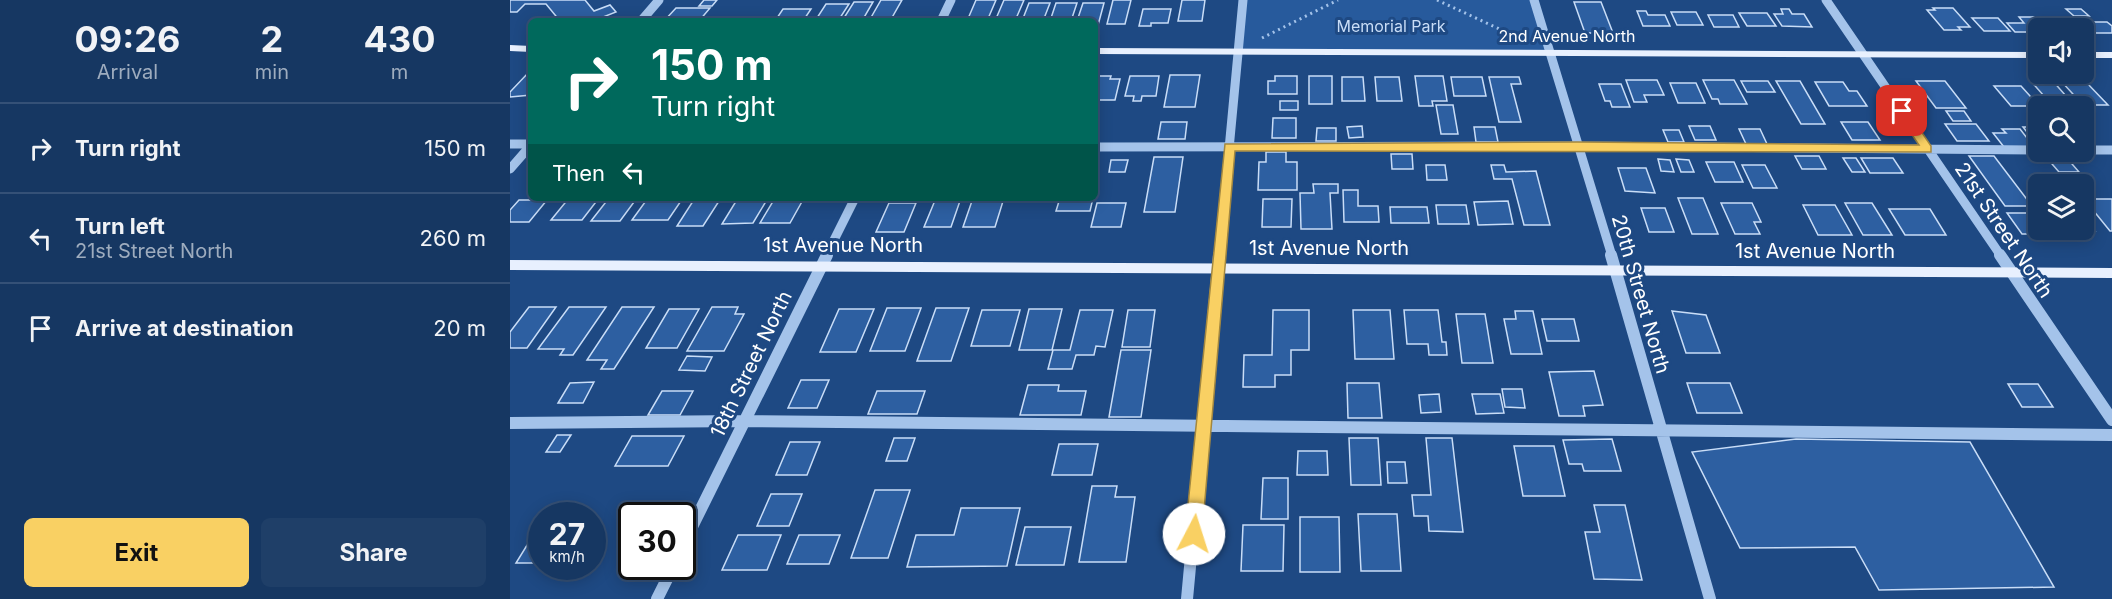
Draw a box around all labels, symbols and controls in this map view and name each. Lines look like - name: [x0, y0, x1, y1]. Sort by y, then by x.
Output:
- park label: Memorial Park: [1336, 16, 1446, 36]
- text: 09:26: [75, 17, 180, 61]
- text: 2: [261, 17, 283, 61]
- text: 430: [364, 17, 435, 61]
- map controls: [2028, 18, 2094, 240]
- button: sound: [2028, 18, 2094, 84]
- street label: 2nd Avenue North: [1499, 26, 1635, 46]
- text: 150 m: [651, 39, 773, 90]
- icon: right: [552, 42, 630, 120]
- text: Arrival: [97, 60, 158, 84]
- text: min: [255, 60, 289, 84]
- text: m: [391, 60, 408, 84]
- pin: [1876, 85, 1927, 136]
- text: Turn right: [651, 90, 775, 123]
- icon: arrive: [1885, 94, 1918, 127]
- button: search: [2028, 96, 2094, 162]
- icon: right: [24, 132, 57, 165]
- text: Turn right: [75, 135, 181, 161]
- text: 150 m: [424, 135, 486, 161]
- icon: left: [617, 156, 650, 189]
- street label: 21st Street North: [1950, 158, 2058, 302]
- text: Then: [552, 160, 605, 186]
- button: layers: [2028, 174, 2094, 240]
- street label: 20th Street North: [1607, 212, 1675, 376]
- text: Turn left: [75, 213, 165, 239]
- icon: left: [24, 222, 57, 255]
- text: 260 m: [420, 225, 486, 251]
- street label: 1st Avenue North: [763, 233, 923, 257]
- street label: 1st Avenue North: [1249, 236, 1409, 260]
- text: 21st Street North: [75, 239, 233, 263]
- street label: 1st Avenue North: [1735, 239, 1895, 263]
- street label: 18th Street North: [705, 287, 797, 441]
- icon: arrive: [24, 312, 57, 345]
- text: Arrive at destination: [75, 315, 294, 341]
- text: 20 m: [433, 315, 486, 341]
- speed limit sign: 30: [618, 502, 696, 580]
- position arrow: [1162, 502, 1226, 566]
- text: 27: [549, 516, 585, 552]
- button: Exit: [24, 518, 249, 587]
- button: Share: [261, 518, 486, 587]
- text: km/h: [549, 547, 585, 566]

